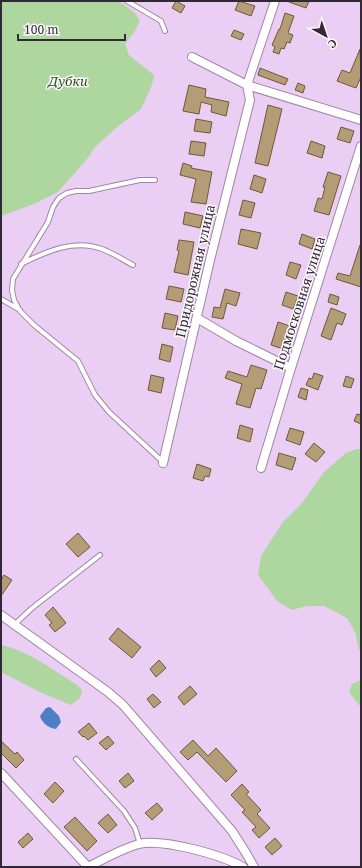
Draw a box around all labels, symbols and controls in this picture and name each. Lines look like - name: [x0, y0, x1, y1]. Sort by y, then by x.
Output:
- scale bar: [18, 16, 125, 42]
- north arrow: [306, 16, 346, 56]
- text: 100 m: [24, 21, 59, 38]
- text: С: [325, 36, 340, 52]
- park label: Дубки: [46, 72, 88, 90]
- street label: Придорожная улица: [171, 203, 219, 339]
- street label: Подмосковная улица: [269, 234, 329, 372]

